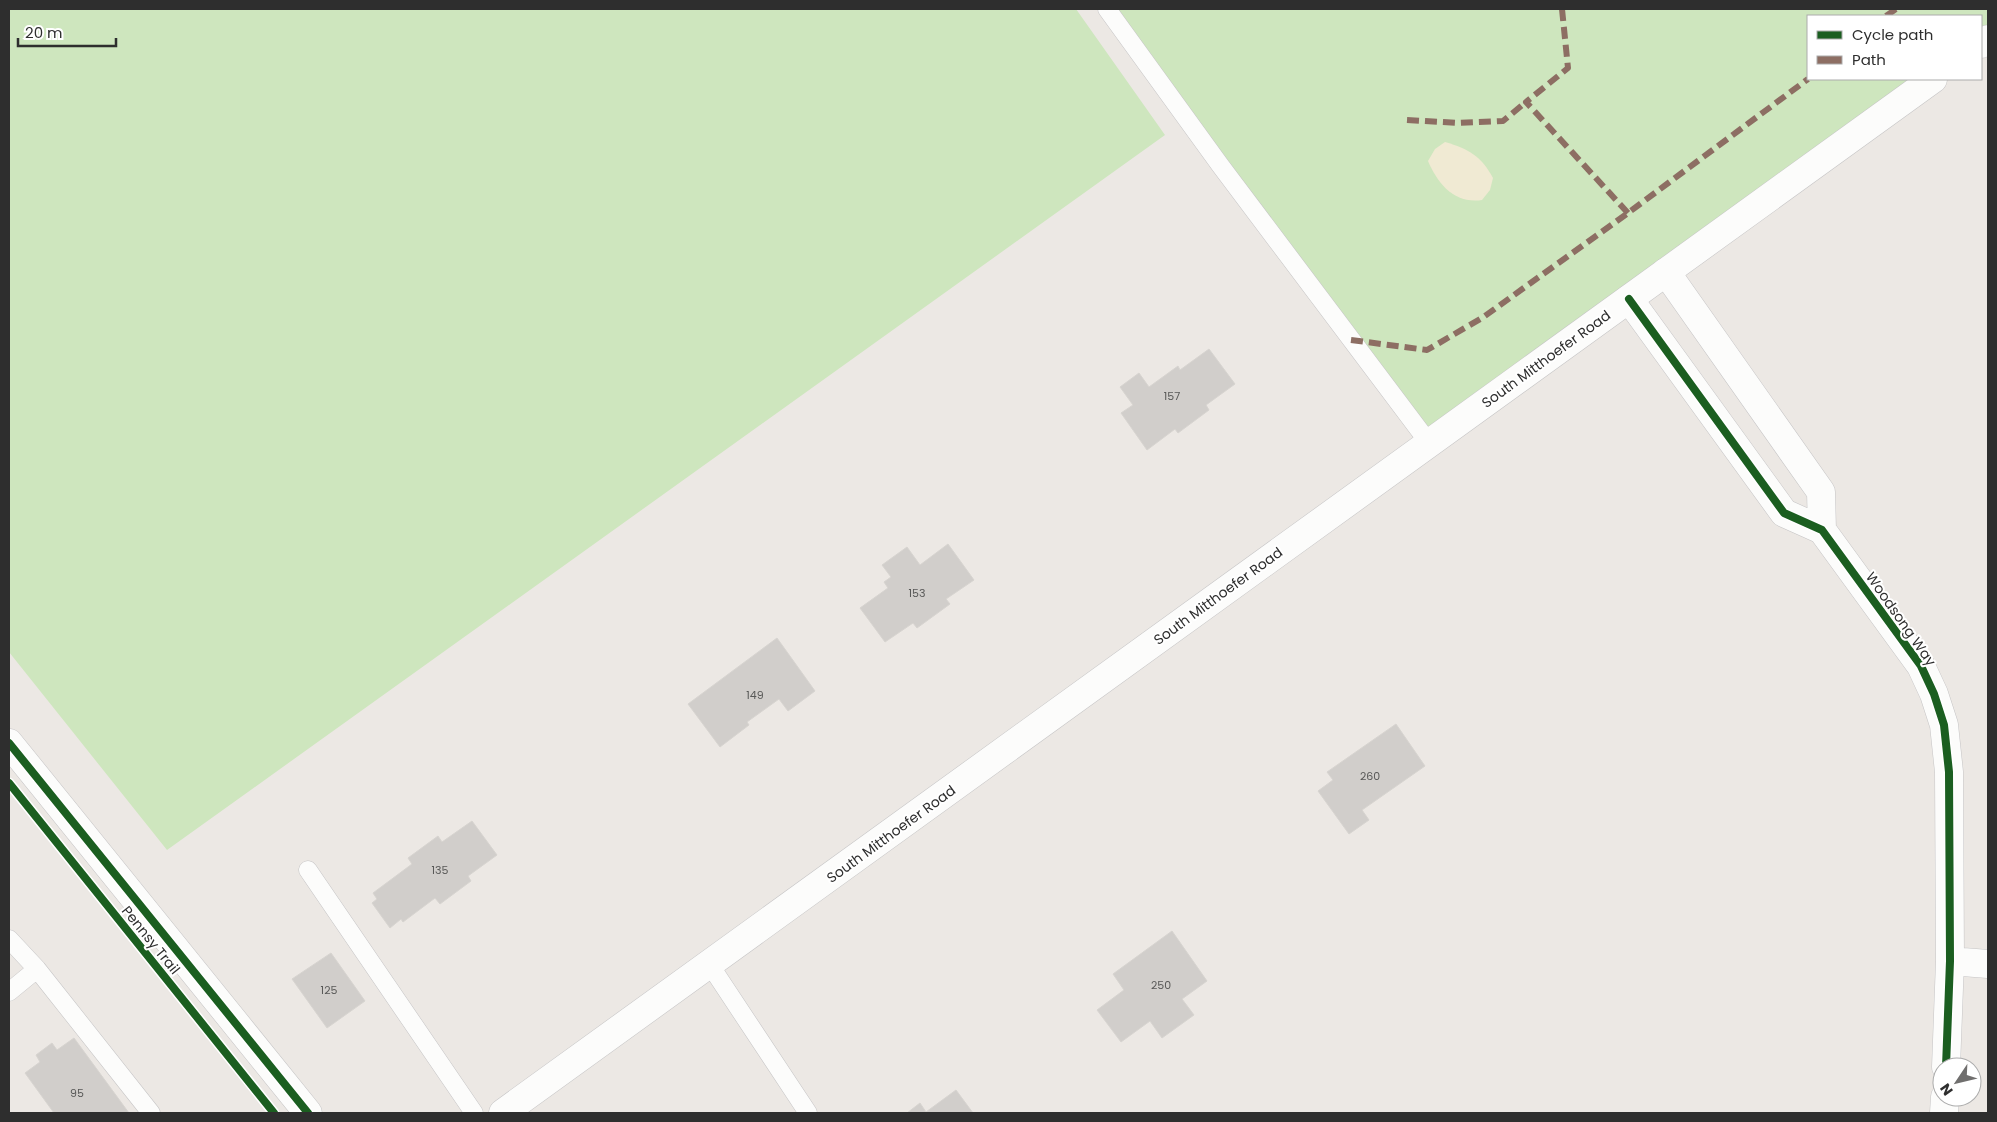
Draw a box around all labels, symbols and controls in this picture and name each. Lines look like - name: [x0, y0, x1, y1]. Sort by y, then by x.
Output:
- scale bar: [18, 15, 115, 47]
- legend: [1807, 15, 1982, 80]
- text: 20 m: [25, 22, 63, 43]
- text: Cycle path: [1852, 24, 1933, 45]
- text: Path: [1852, 49, 1886, 70]
- street label: South Mitthoefer Road: [1477, 305, 1615, 413]
- house number: 157: [1164, 388, 1180, 404]
- street label: South Mitthoefer Road: [1149, 542, 1287, 650]
- street label: Woodsong Way: [1861, 568, 1941, 670]
- house number: 153: [909, 585, 925, 601]
- house number: 149: [746, 687, 764, 703]
- house number: 260: [1360, 768, 1380, 784]
- street label: South Mitthoefer Road: [822, 780, 960, 888]
- house number: 135: [432, 862, 449, 878]
- street label: Pennsy Trail: [117, 902, 185, 978]
- house number: 250: [1151, 977, 1171, 993]
- house number: 125: [321, 982, 337, 998]
- north arrow: [1932, 1057, 1982, 1107]
- text: N: [1935, 1079, 1958, 1100]
- house number: 95: [70, 1085, 84, 1101]

